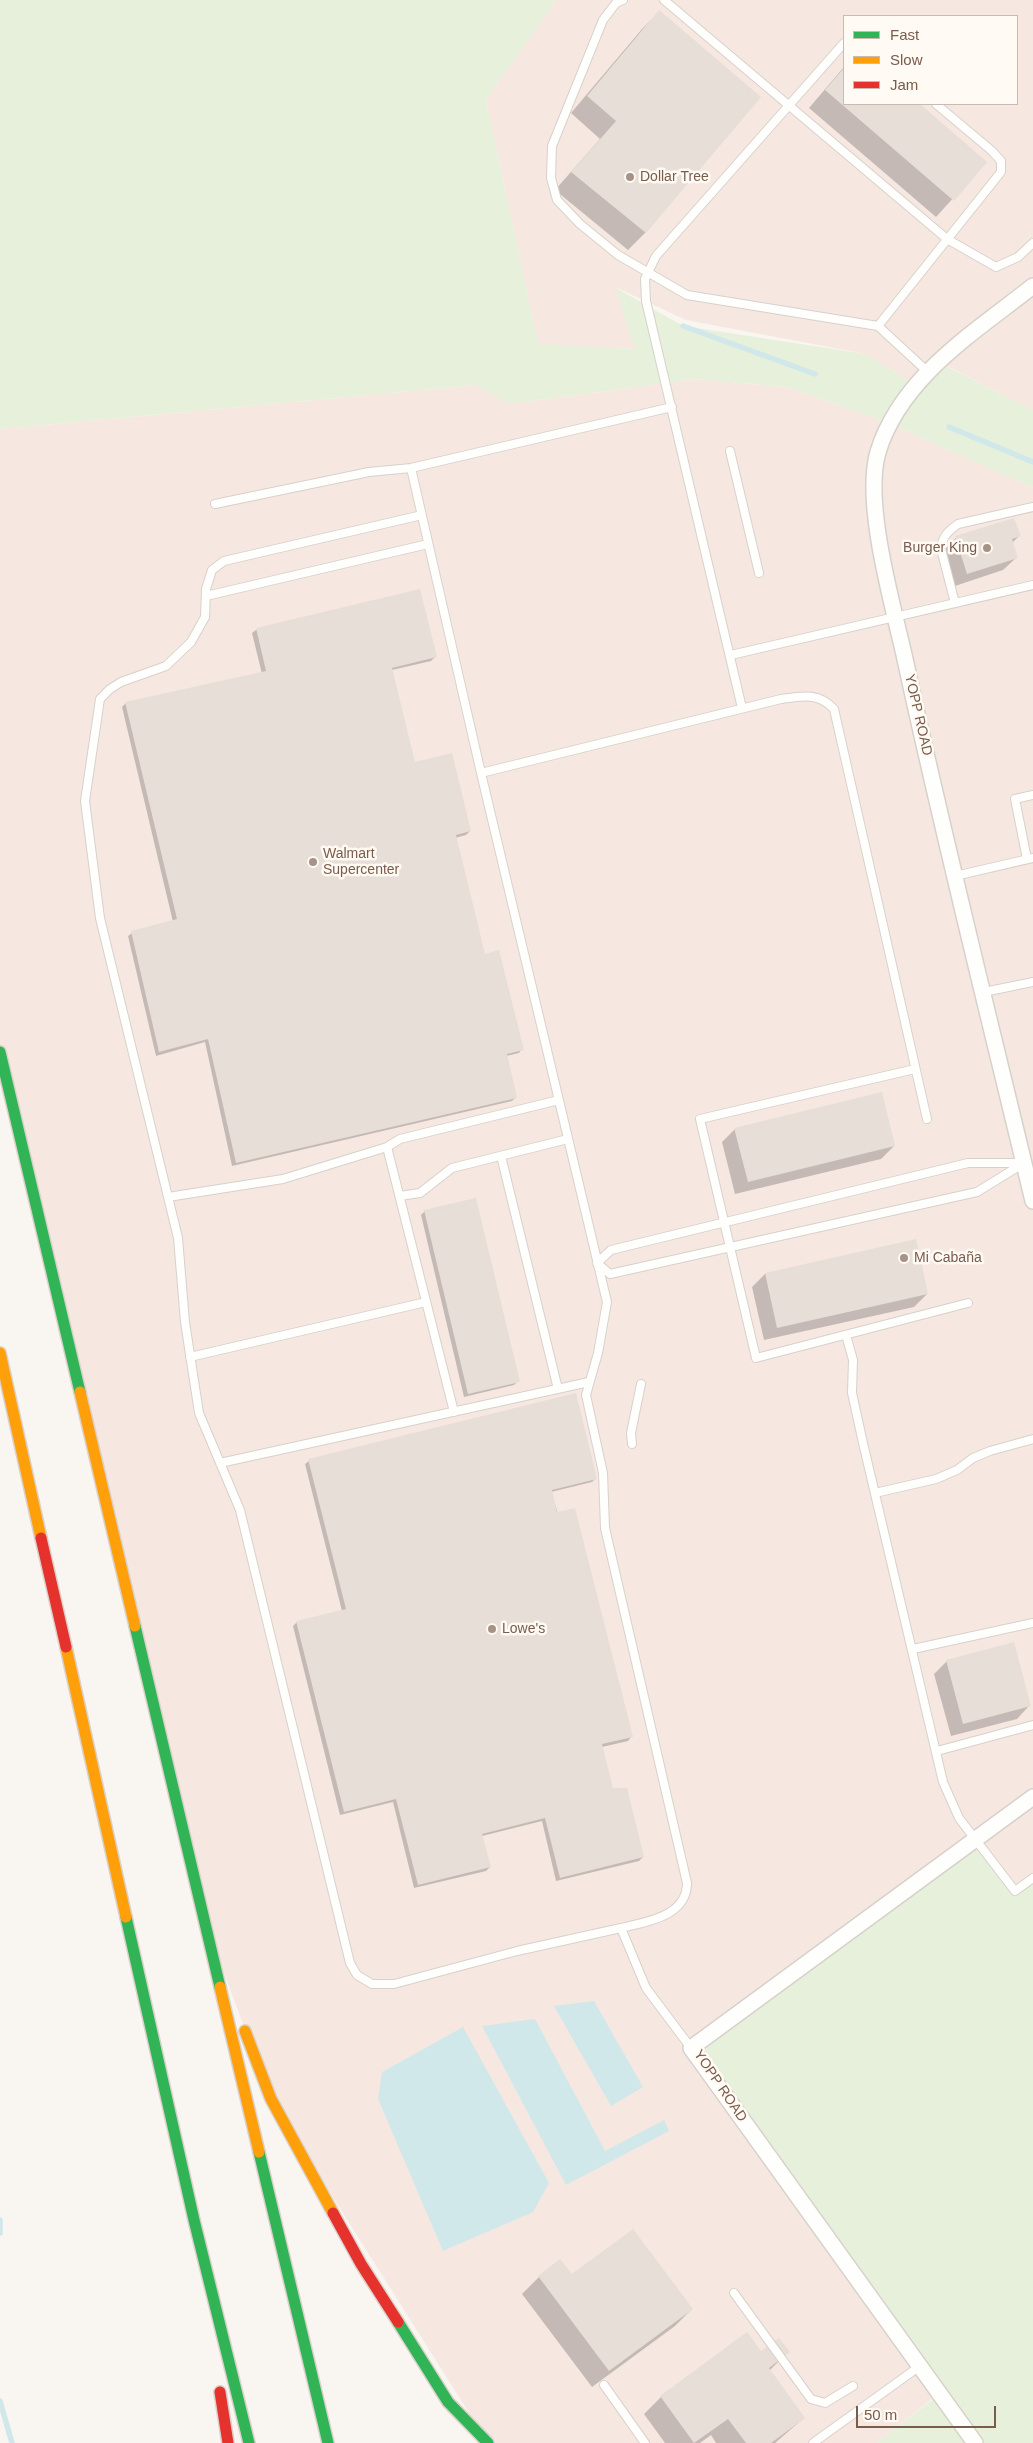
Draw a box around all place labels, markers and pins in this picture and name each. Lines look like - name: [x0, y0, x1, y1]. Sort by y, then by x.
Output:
- place label: Dollar Tree: [640, 169, 709, 185]
- marker: Dollar Tree: [624, 171, 636, 183]
- place label: Burger King: [903, 540, 977, 556]
- marker: Burger King: [981, 542, 993, 554]
- place label: Walmart Supercenter: [323, 846, 399, 879]
- marker: Walmart Supercenter: [307, 856, 319, 868]
- place label: Mi Cabaña: [914, 1250, 982, 1266]
- marker: Mi Cabaña: [898, 1252, 910, 1264]
- place label: Lowe's: [502, 1621, 545, 1637]
- marker: Lowe's: [486, 1623, 498, 1635]

